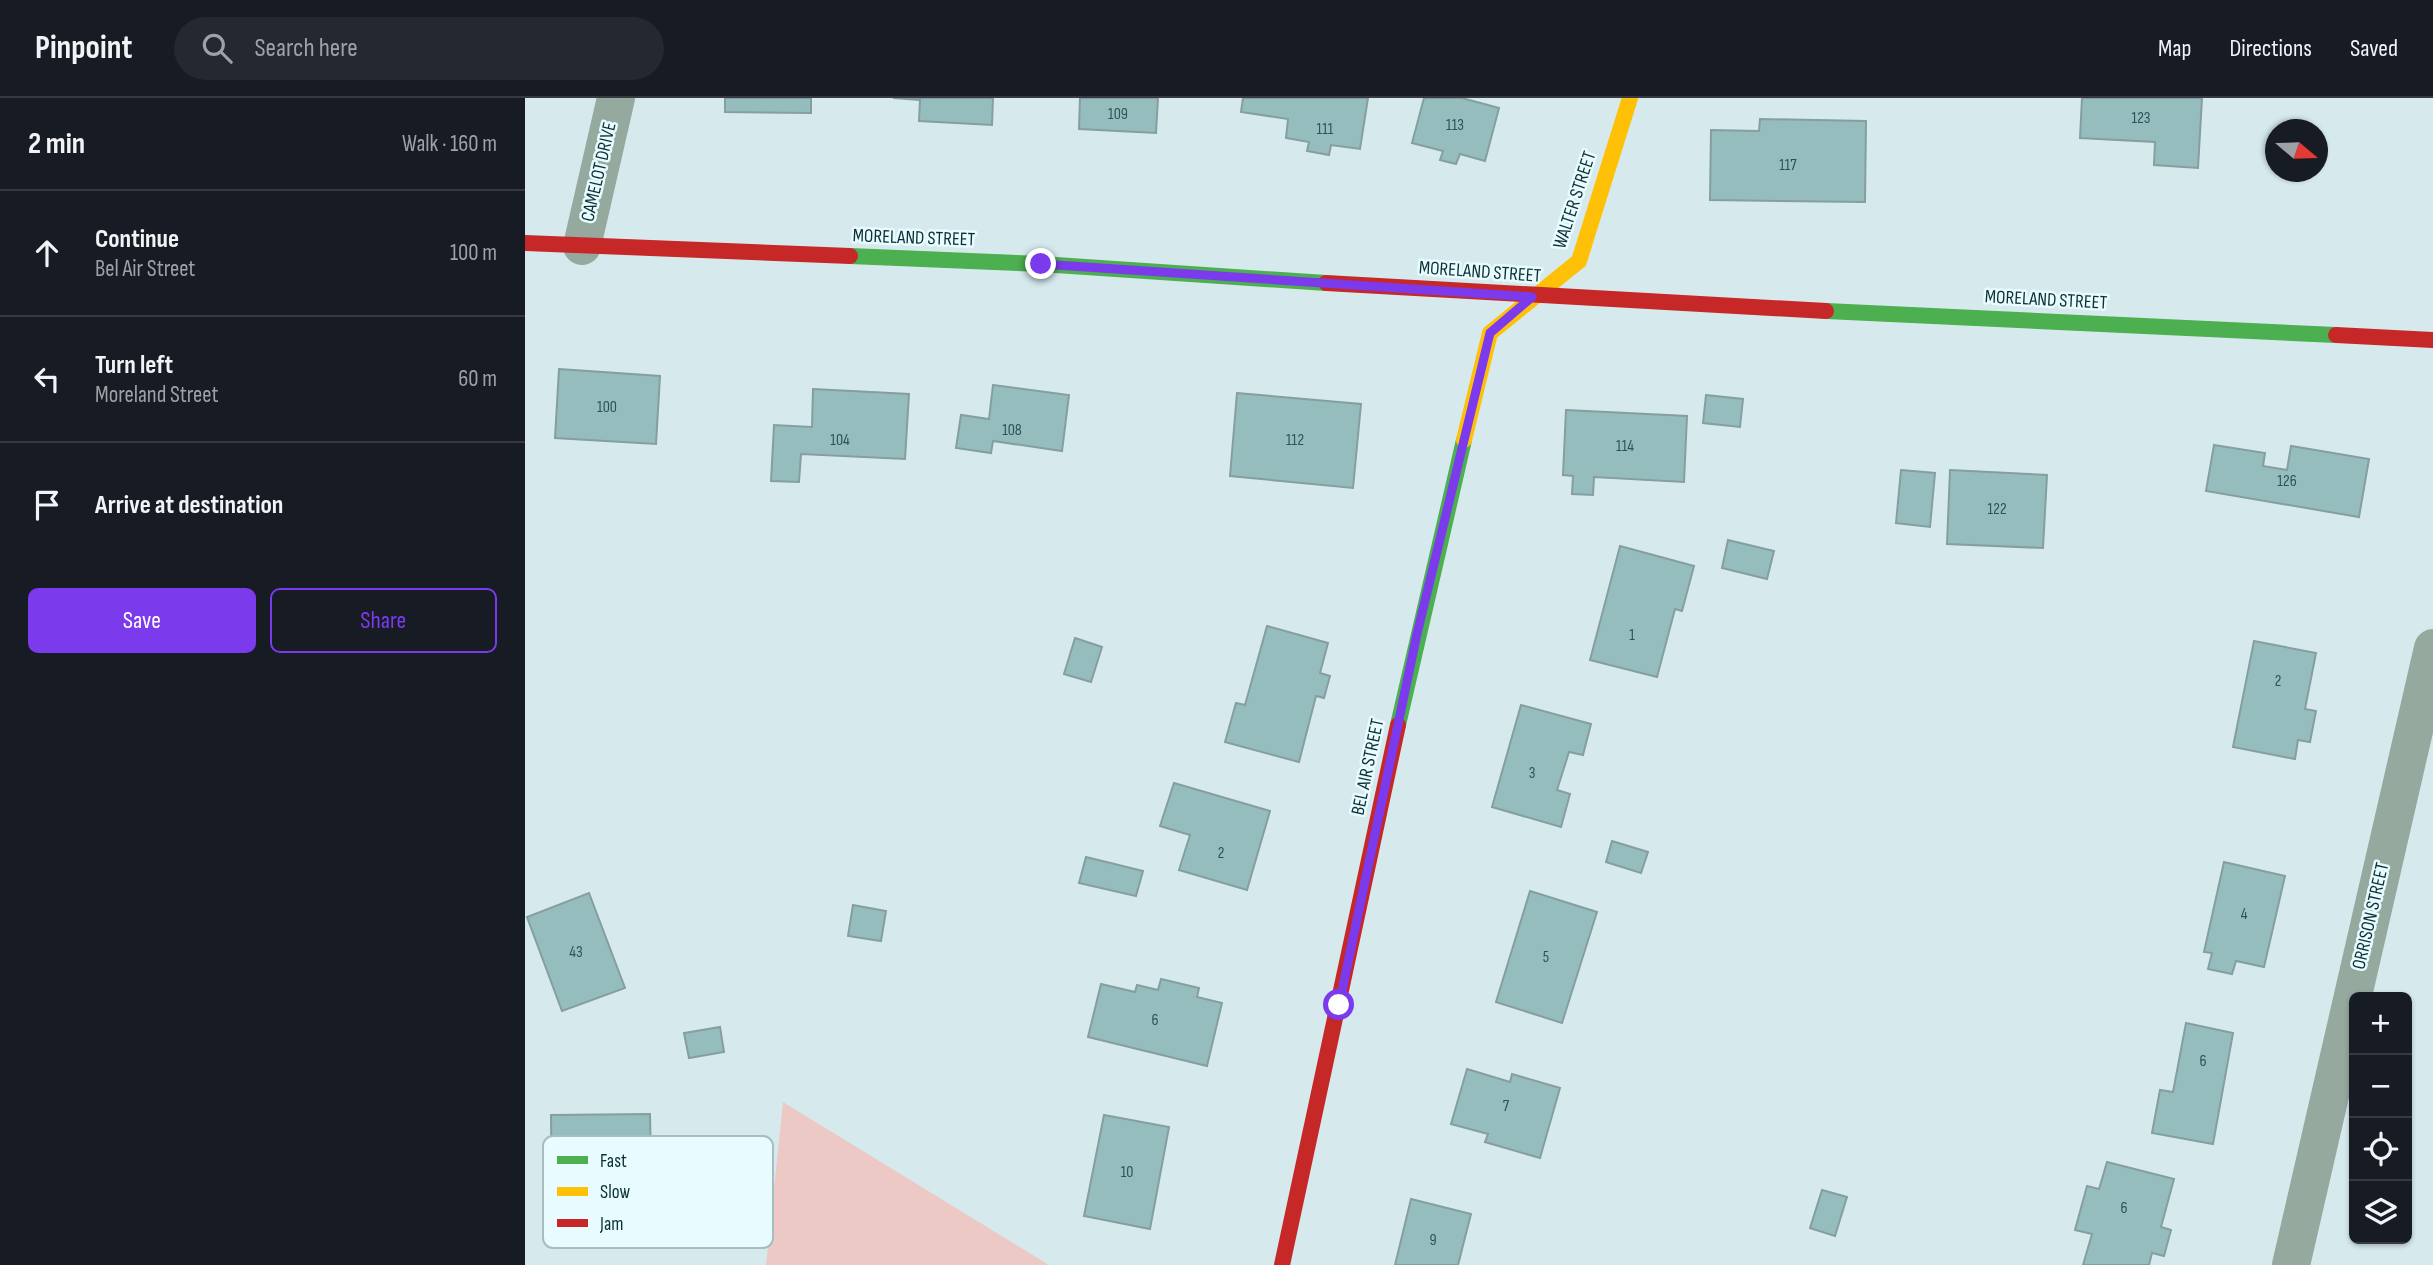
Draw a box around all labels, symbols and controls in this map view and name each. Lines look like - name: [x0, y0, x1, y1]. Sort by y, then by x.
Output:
- search box: [174, 17, 664, 80]
- text: Pinpoint: [35, 28, 132, 68]
- icon: search: [198, 29, 236, 67]
- text: Search here: [254, 33, 358, 64]
- text: Map: [2158, 34, 2191, 63]
- text: Directions: [2229, 34, 2312, 63]
- text: Saved: [2350, 34, 2398, 63]
- house number: 109: [1108, 105, 1128, 124]
- house number: 123: [2131, 109, 2151, 128]
- house number: 113: [1446, 116, 1464, 135]
- north arrow: [2265, 119, 2328, 182]
- street label: CAMELOT DRIVE: [576, 120, 622, 224]
- house number: 111: [1317, 120, 1334, 139]
- text: 2 min: [28, 126, 85, 162]
- text: Walk · 160 m: [402, 130, 497, 158]
- street label: WALTER STREET: [1548, 148, 1602, 252]
- house number: 117: [1779, 156, 1797, 175]
- text: Continue: [95, 224, 179, 255]
- street label: MORELAND STREET: [852, 224, 976, 252]
- icon: ahead: [28, 234, 66, 272]
- text: 100 m: [450, 239, 497, 267]
- route end: [1025, 248, 1056, 279]
- text: Bel Air Street: [95, 255, 195, 283]
- street label: MORELAND STREET: [1418, 256, 1542, 288]
- street label: MORELAND STREET: [1984, 285, 2108, 315]
- text: Turn left: [95, 350, 173, 381]
- icon: left: [28, 360, 66, 398]
- text: 60 m: [458, 365, 497, 393]
- text: Moreland Street: [95, 381, 218, 409]
- house number: 100: [597, 398, 617, 417]
- house number: 108: [1002, 421, 1022, 440]
- house number: 104: [830, 431, 850, 450]
- house number: 112: [1286, 431, 1304, 450]
- house number: 114: [1616, 437, 1634, 456]
- house number: 126: [2277, 472, 2297, 491]
- icon: arrive: [28, 486, 66, 524]
- text: Arrive at destination: [95, 490, 283, 521]
- house number: 122: [1988, 500, 2006, 519]
- button: Save: [28, 588, 256, 653]
- button: Share: [270, 588, 497, 653]
- house number: 1: [1629, 626, 1635, 645]
- house number: 2: [2275, 672, 2281, 691]
- street label: BEL AIR STREET: [1347, 716, 1389, 817]
- house number: 3: [1529, 764, 1535, 783]
- house number: 2: [1218, 844, 1224, 863]
- street label: ORRISON STREET: [2348, 860, 2395, 972]
- house number: 4: [2241, 905, 2248, 924]
- house number: 43: [569, 943, 583, 962]
- house number: 5: [1543, 948, 1549, 967]
- route start: [1323, 989, 1354, 1020]
- map controls: [2349, 992, 2412, 1244]
- button: +: [2349, 992, 2412, 1055]
- house number: 6: [1151, 1011, 1159, 1030]
- house number: 6: [2199, 1052, 2207, 1071]
- button: −: [2349, 1055, 2412, 1118]
- house number: 7: [1503, 1097, 1510, 1116]
- button: locate: [2349, 1118, 2412, 1181]
- legend: [543, 1136, 773, 1248]
- text: Fast: [600, 1150, 627, 1173]
- house number: 10: [1121, 1163, 1133, 1182]
- text: Slow: [600, 1181, 630, 1204]
- button: layers: [2349, 1181, 2412, 1244]
- house number: 6: [2120, 1199, 2128, 1218]
- text: Jam: [599, 1213, 623, 1236]
- house number: 9: [1429, 1231, 1437, 1250]

